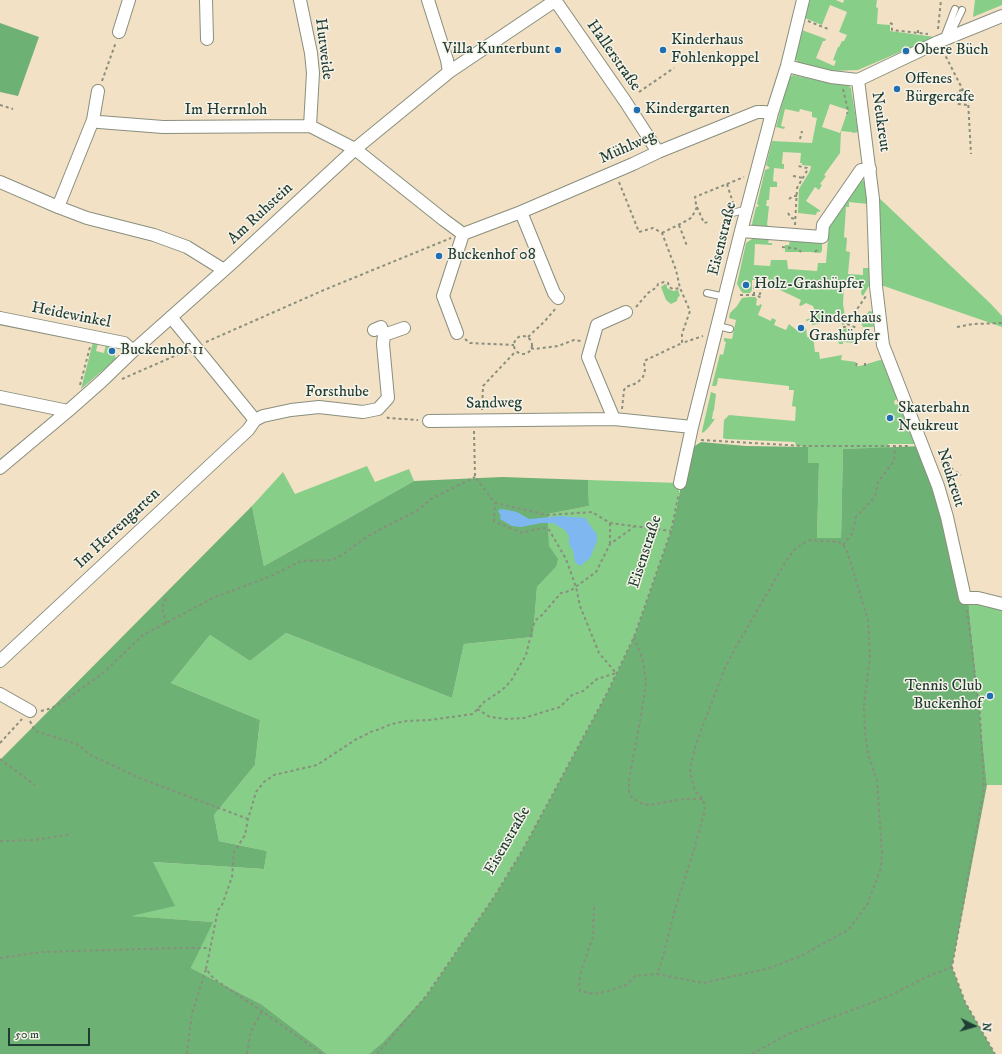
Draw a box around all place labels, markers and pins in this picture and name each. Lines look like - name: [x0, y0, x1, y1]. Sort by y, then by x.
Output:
- place label: Kinderhaus Fohlenkoppel: [671, 31, 759, 69]
- place label: Villa Kunterbunt: [443, 40, 550, 60]
- place label: Obere Büch: [914, 41, 989, 61]
- marker: Villa Kunterbunt: [553, 45, 563, 55]
- marker: Kinderhaus Fohlenkoppel: [658, 45, 668, 55]
- marker: Obere Büch: [901, 46, 911, 56]
- place label: Offenes Bürgercafe: [905, 70, 974, 108]
- marker: Offenes Bürgercafe: [892, 84, 902, 94]
- place label: Kindergarten: [645, 100, 730, 120]
- marker: Kindergarten: [632, 105, 642, 115]
- place label: Buckenhof 08: [447, 246, 536, 266]
- marker: Buckenhof 08: [434, 251, 444, 261]
- place label: Holz-Grashüpfer: [754, 275, 864, 295]
- marker: Holz-Grashüpfer: [741, 280, 751, 290]
- place label: Kinderhaus Grashüpfer: [809, 309, 881, 347]
- marker: Kinderhaus Grashüpfer: [796, 323, 806, 333]
- place label: Buckenhof 11: [120, 341, 204, 361]
- marker: Buckenhof 11: [107, 346, 117, 356]
- place label: Skaterbahn Neukreut: [898, 399, 970, 437]
- marker: Skaterbahn Neukreut: [885, 413, 895, 423]
- place label: Tennis Club Buckenhof: [905, 677, 982, 715]
- marker: Tennis Club Buckenhof: [985, 691, 995, 701]

